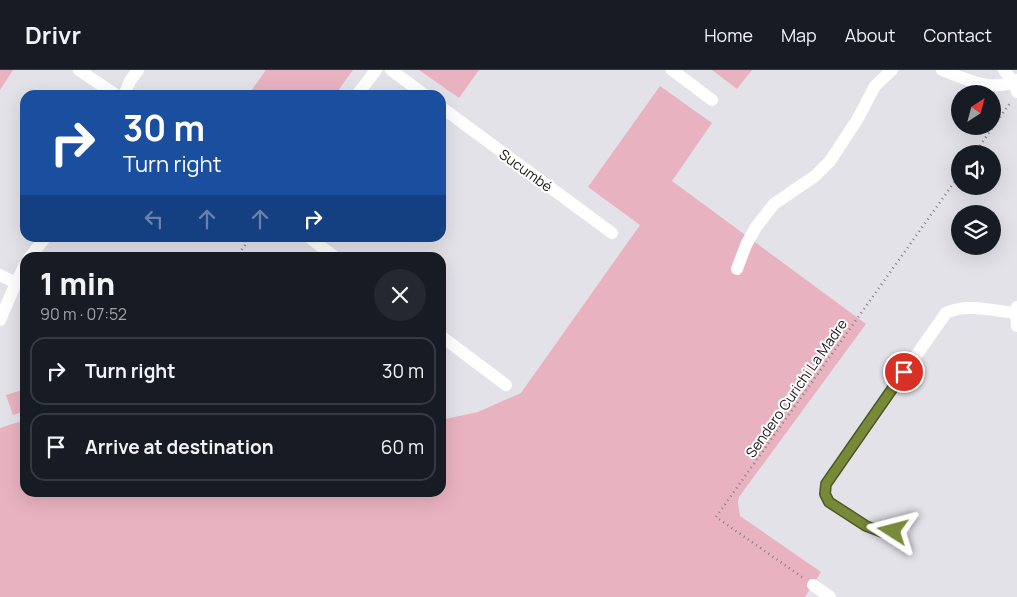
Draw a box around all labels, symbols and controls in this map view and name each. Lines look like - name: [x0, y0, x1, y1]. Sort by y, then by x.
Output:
- text: Drivr: [25, 18, 81, 51]
- text: Home: [704, 23, 753, 47]
- text: Map: [781, 23, 817, 47]
- text: About: [845, 23, 895, 47]
- text: Contact: [923, 23, 992, 47]
- north arrow: [951, 85, 1001, 135]
- map controls: [951, 85, 1001, 255]
- text: 30 m: [123, 104, 205, 152]
- icon: right: [40, 110, 105, 175]
- street label: Sucumbé: [496, 144, 556, 196]
- button: sound: [951, 145, 1001, 195]
- text: Turn right: [123, 149, 221, 179]
- icon: left: [140, 205, 168, 233]
- icon: ahead: [193, 205, 221, 233]
- icon: ahead: [246, 205, 274, 233]
- icon: right: [299, 205, 327, 233]
- button: layers: [951, 205, 1001, 255]
- text: 1 min: [40, 263, 115, 304]
- button: close: [374, 269, 426, 321]
- text: 90 m · 07:52: [40, 303, 127, 325]
- street label: Sendero Curichi La Madre: [741, 315, 851, 461]
- pin: [883, 351, 925, 393]
- icon: right: [42, 357, 70, 385]
- text: Turn right: [85, 358, 175, 384]
- text: 30 m: [382, 358, 424, 384]
- icon: arrive: [890, 358, 918, 386]
- icon: arrive: [42, 433, 70, 461]
- text: Arrive at destination: [85, 434, 274, 460]
- text: 60 m: [381, 434, 424, 460]
- position arrow: [866, 504, 918, 556]

